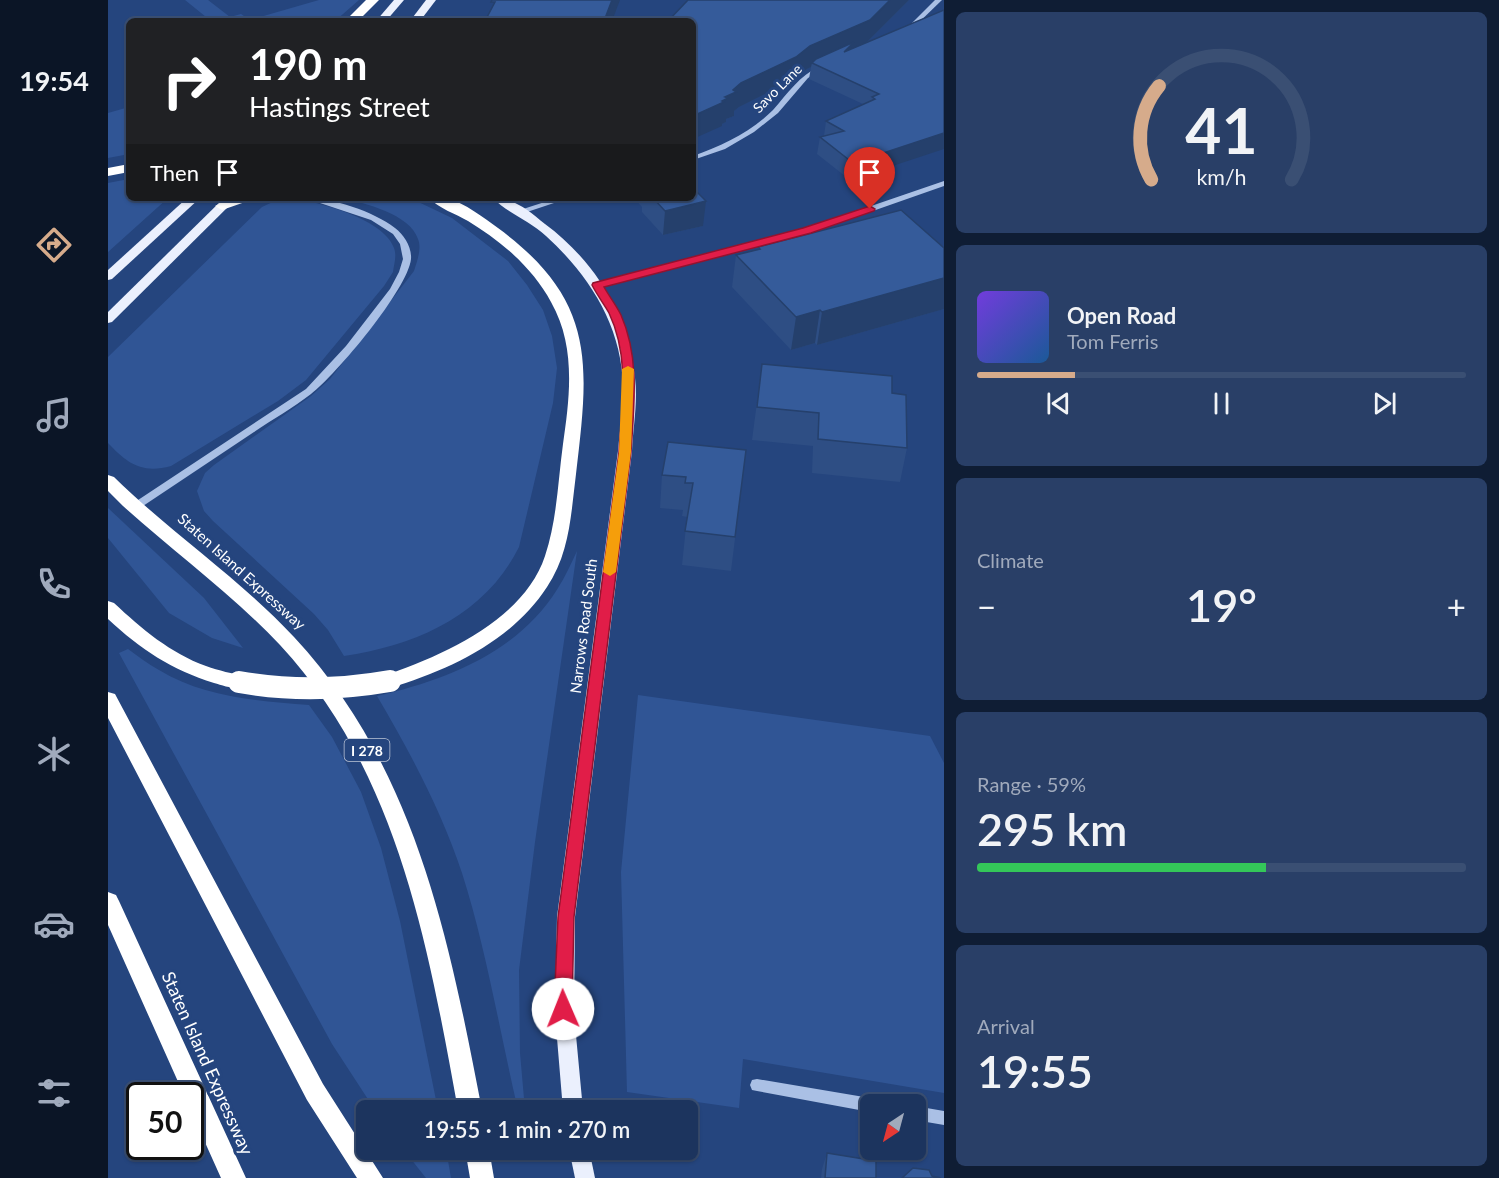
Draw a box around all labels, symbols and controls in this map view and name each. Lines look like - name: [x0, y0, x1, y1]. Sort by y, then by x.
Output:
- text: 190 m: [249, 39, 367, 89]
- icon: right: [150, 42, 228, 120]
- street label: Savo Lane: [749, 60, 805, 116]
- text: 19:54: [19, 64, 89, 97]
- text: Hastings Street: [249, 90, 430, 123]
- text: 41: [1185, 92, 1258, 167]
- pin: [844, 147, 895, 209]
- icon: arrive: [211, 156, 244, 189]
- icon: arrive: [853, 156, 886, 189]
- text: Then: [150, 159, 199, 186]
- text: km/h: [1196, 164, 1247, 190]
- icon: directions: [33, 224, 75, 266]
- text: Open Road: [1067, 302, 1176, 329]
- text: Tom Ferris: [1067, 329, 1158, 353]
- icon: previous: [1042, 387, 1075, 420]
- icon: pause: [1205, 387, 1238, 420]
- icon: next: [1368, 387, 1401, 420]
- icon: music: [33, 394, 75, 436]
- street label: Staten Island Expressway: [175, 509, 310, 633]
- text: Climate: [977, 548, 1044, 572]
- street label: Narrows Road South: [566, 558, 600, 694]
- icon: phone: [33, 563, 75, 605]
- text: 19°: [1186, 578, 1257, 632]
- text: −: [977, 586, 996, 626]
- text: +: [1447, 586, 1466, 626]
- icon: climate: [33, 733, 75, 775]
- road number: I 278: [344, 739, 390, 761]
- text: Range · 59%: [977, 772, 1086, 796]
- text: 295 km: [977, 802, 1127, 856]
- icon: car: [33, 903, 75, 945]
- street label: Staten Island Expressway: [158, 968, 259, 1159]
- position arrow: [531, 977, 595, 1041]
- text: Arrival: [977, 1014, 1035, 1038]
- text: 19:55: [977, 1044, 1093, 1098]
- icon: filters: [33, 1072, 75, 1114]
- speed limit sign: 50: [126, 1082, 204, 1160]
- north arrow: [860, 1094, 926, 1160]
- map controls: [860, 1094, 926, 1160]
- text: 19:55 · 1 min · 270 m: [424, 1116, 630, 1143]

